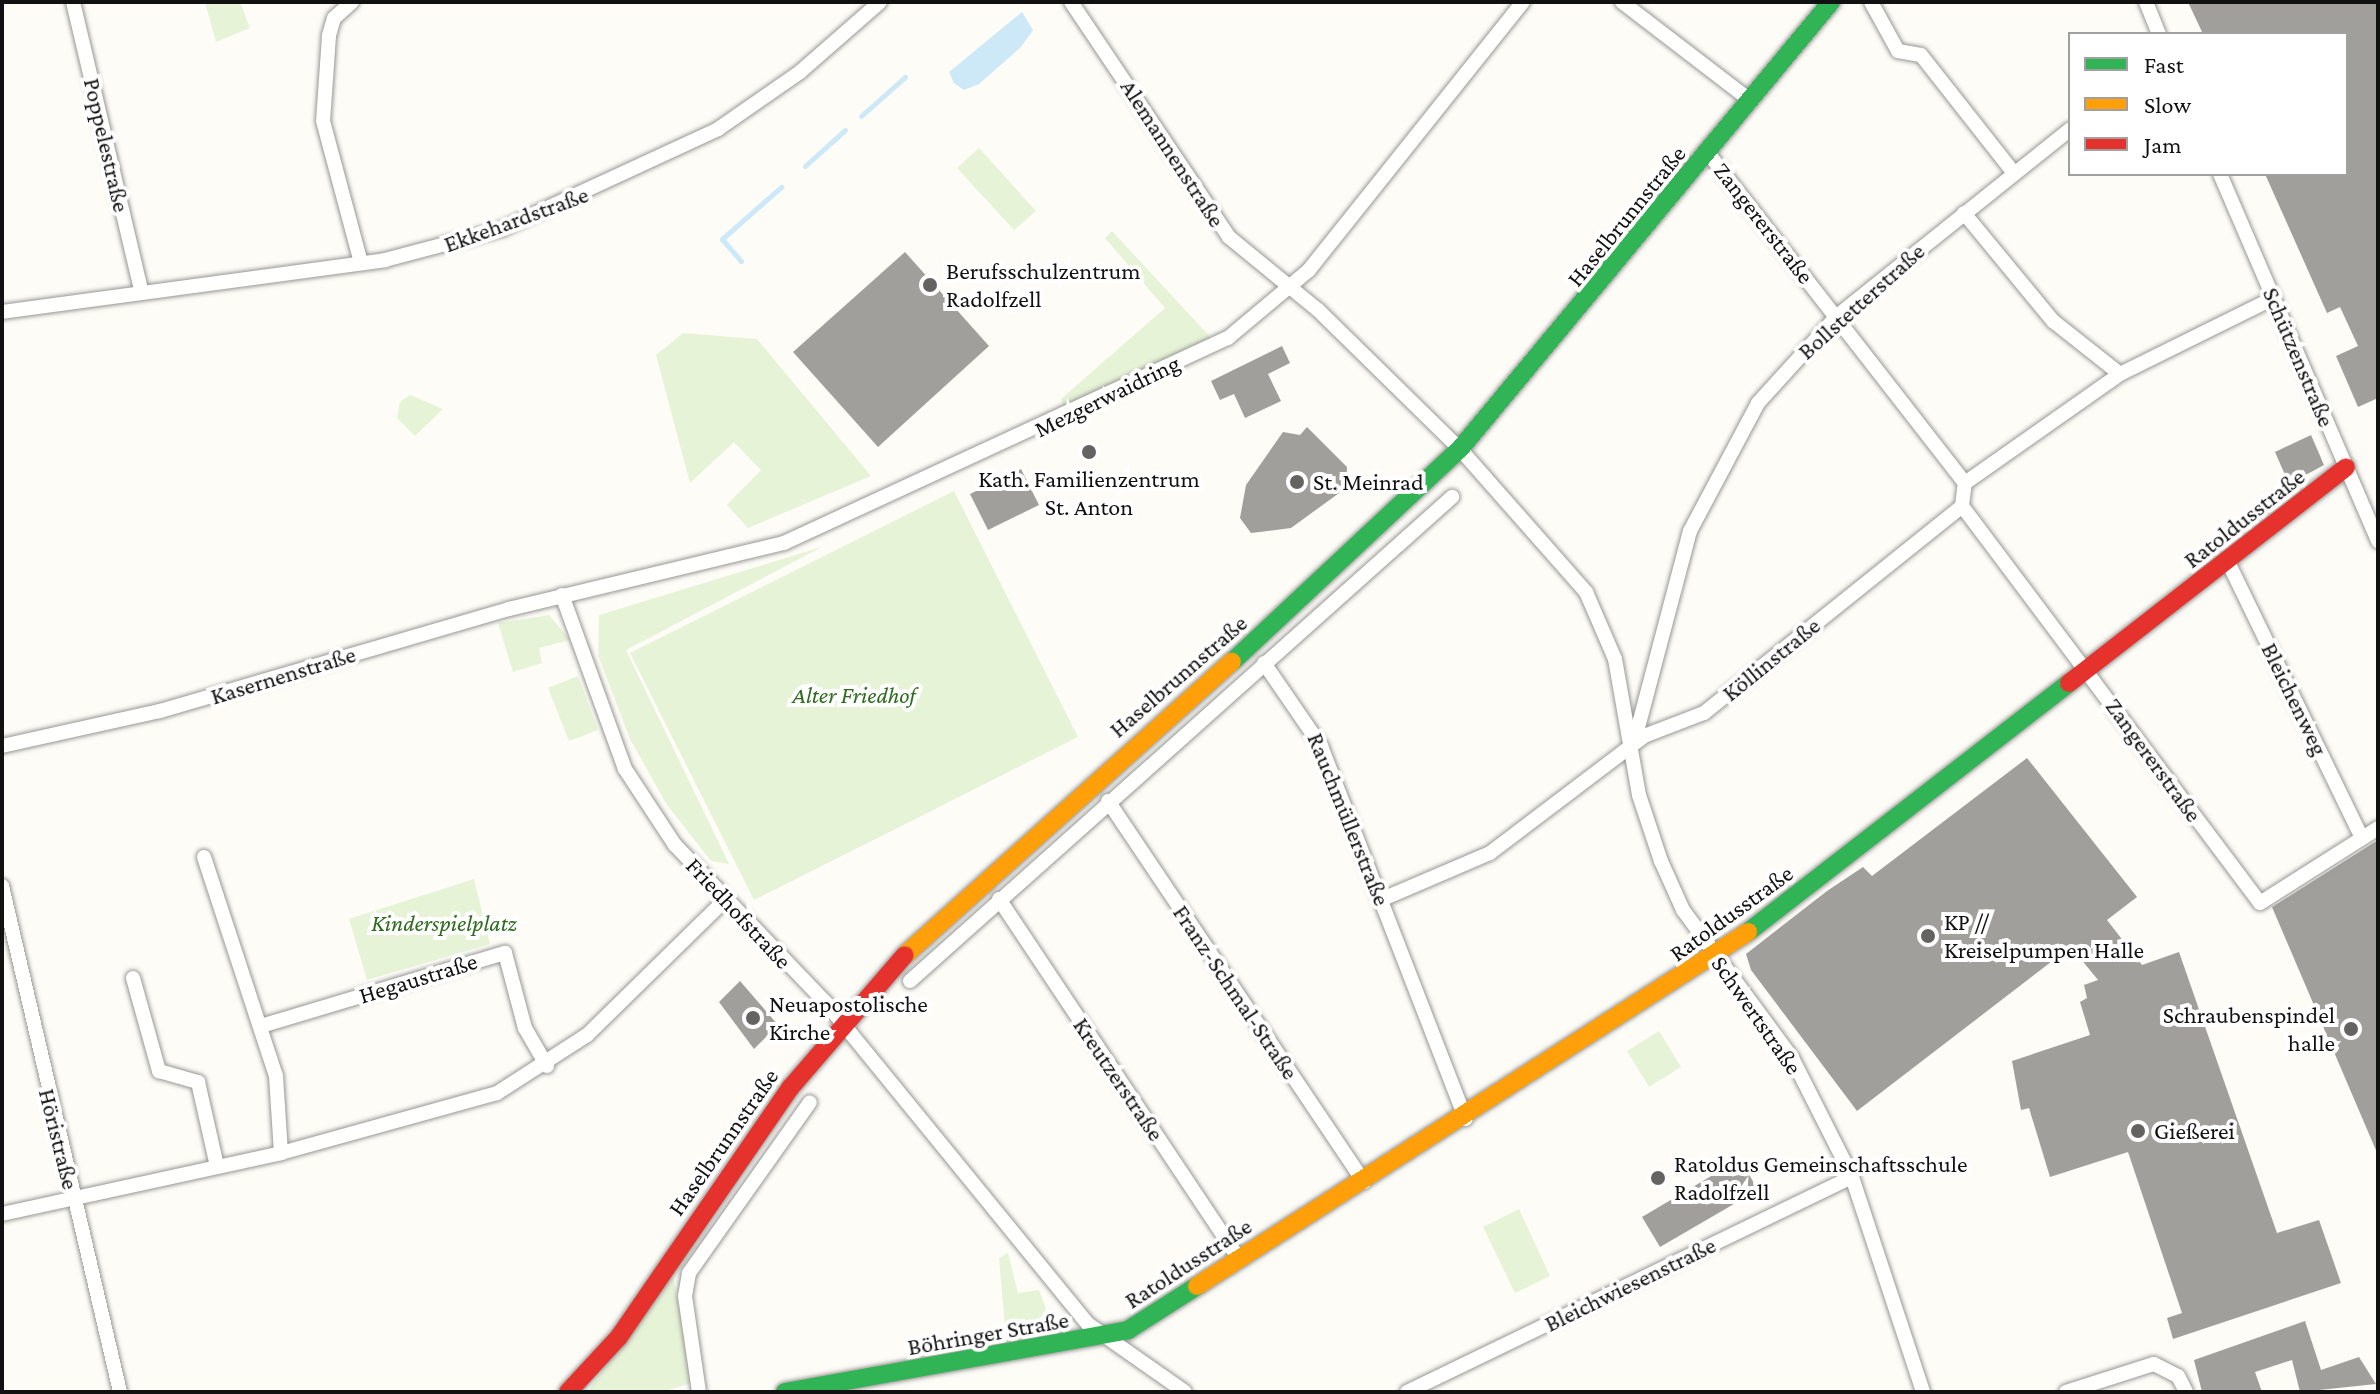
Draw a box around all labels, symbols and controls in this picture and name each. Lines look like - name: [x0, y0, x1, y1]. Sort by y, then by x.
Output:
- legend: [2068, 32, 2348, 176]
- text: Fast: [2144, 51, 2184, 78]
- street label: Alemannenstraße: [1114, 74, 1232, 232]
- street label: Poppelestraße: [78, 75, 136, 215]
- text: Slow: [2144, 91, 2191, 118]
- text: Jam: [2144, 131, 2182, 158]
- street label: Haselbrunnstraße: [1560, 140, 1692, 292]
- street label: Zangererstraße: [1708, 157, 1820, 289]
- street label: Ekkehardstraße: [440, 180, 592, 258]
- street label: Bollstetterstraße: [1792, 237, 1930, 365]
- place label: Berufsschulzentrum Radolfzell: [946, 257, 1141, 313]
- marker: Berufsschulzentrum Radolfzell: [921, 276, 939, 294]
- street label: Schützenstraße: [2257, 283, 2341, 431]
- street label: Mezgerwaidring: [1030, 348, 1184, 444]
- marker: Kath. Familienzentrum St. Anton: [1080, 443, 1098, 461]
- street label: Ratoldusstraße: [2178, 462, 2310, 574]
- place label: Kath. Familienzentrum St. Anton: [978, 465, 1200, 521]
- place label: St. Meinrad: [1313, 468, 1424, 496]
- marker: St. Meinrad: [1288, 473, 1306, 491]
- street label: Haselbrunnstraße: [1103, 608, 1253, 744]
- street label: Köllinstraße: [1716, 611, 1826, 707]
- street label: Bleichenweg: [2255, 638, 2335, 760]
- street label: Kasernenstraße: [207, 639, 359, 711]
- park label: Alter Friedhof: [792, 681, 916, 709]
- street label: Zangererstraße: [2099, 693, 2209, 827]
- street label: Rauchmüllerstraße: [1301, 728, 1397, 910]
- street label: Friedhofstraße: [680, 851, 798, 975]
- street label: Ratoldusstraße: [1664, 859, 1798, 967]
- street label: Franz-Schmal-Straße: [1167, 899, 1305, 1085]
- place label: KP // Kreiselpumpen Halle: [1944, 908, 2144, 964]
- park label: Kinderspielplatz: [371, 909, 517, 937]
- marker: KP // Kreiselpumpen Halle: [1919, 927, 1937, 945]
- street label: Hegaustraße: [355, 946, 481, 1010]
- street label: Schwertstraße: [1705, 950, 1809, 1080]
- place label: Neuapostolische Kirche: [769, 990, 928, 1046]
- place label: Schraubenspindel halle: [2163, 1001, 2335, 1057]
- marker: Neuapostolische Kirche: [744, 1009, 762, 1027]
- street label: Kreutzerstraße: [1067, 1012, 1171, 1146]
- marker: Schraubenspindel halle: [2342, 1020, 2360, 1038]
- street label: Haselbrunnstraße: [662, 1063, 784, 1221]
- street label: Höristraße: [33, 1086, 85, 1192]
- place label: Gießerei: [2154, 1117, 2235, 1145]
- marker: Gießerei: [2129, 1122, 2147, 1140]
- place label: Ratoldus Gemeinschaftsschule Radolfzell: [1674, 1150, 1967, 1206]
- marker: Ratoldus Gemeinschaftsschule Radolfzell: [1649, 1169, 1667, 1187]
- street label: Ratoldusstraße: [1119, 1211, 1257, 1315]
- street label: Bleichwiesenstraße: [1540, 1230, 1720, 1338]
- street label: Böhringer Straße: [905, 1305, 1071, 1361]

